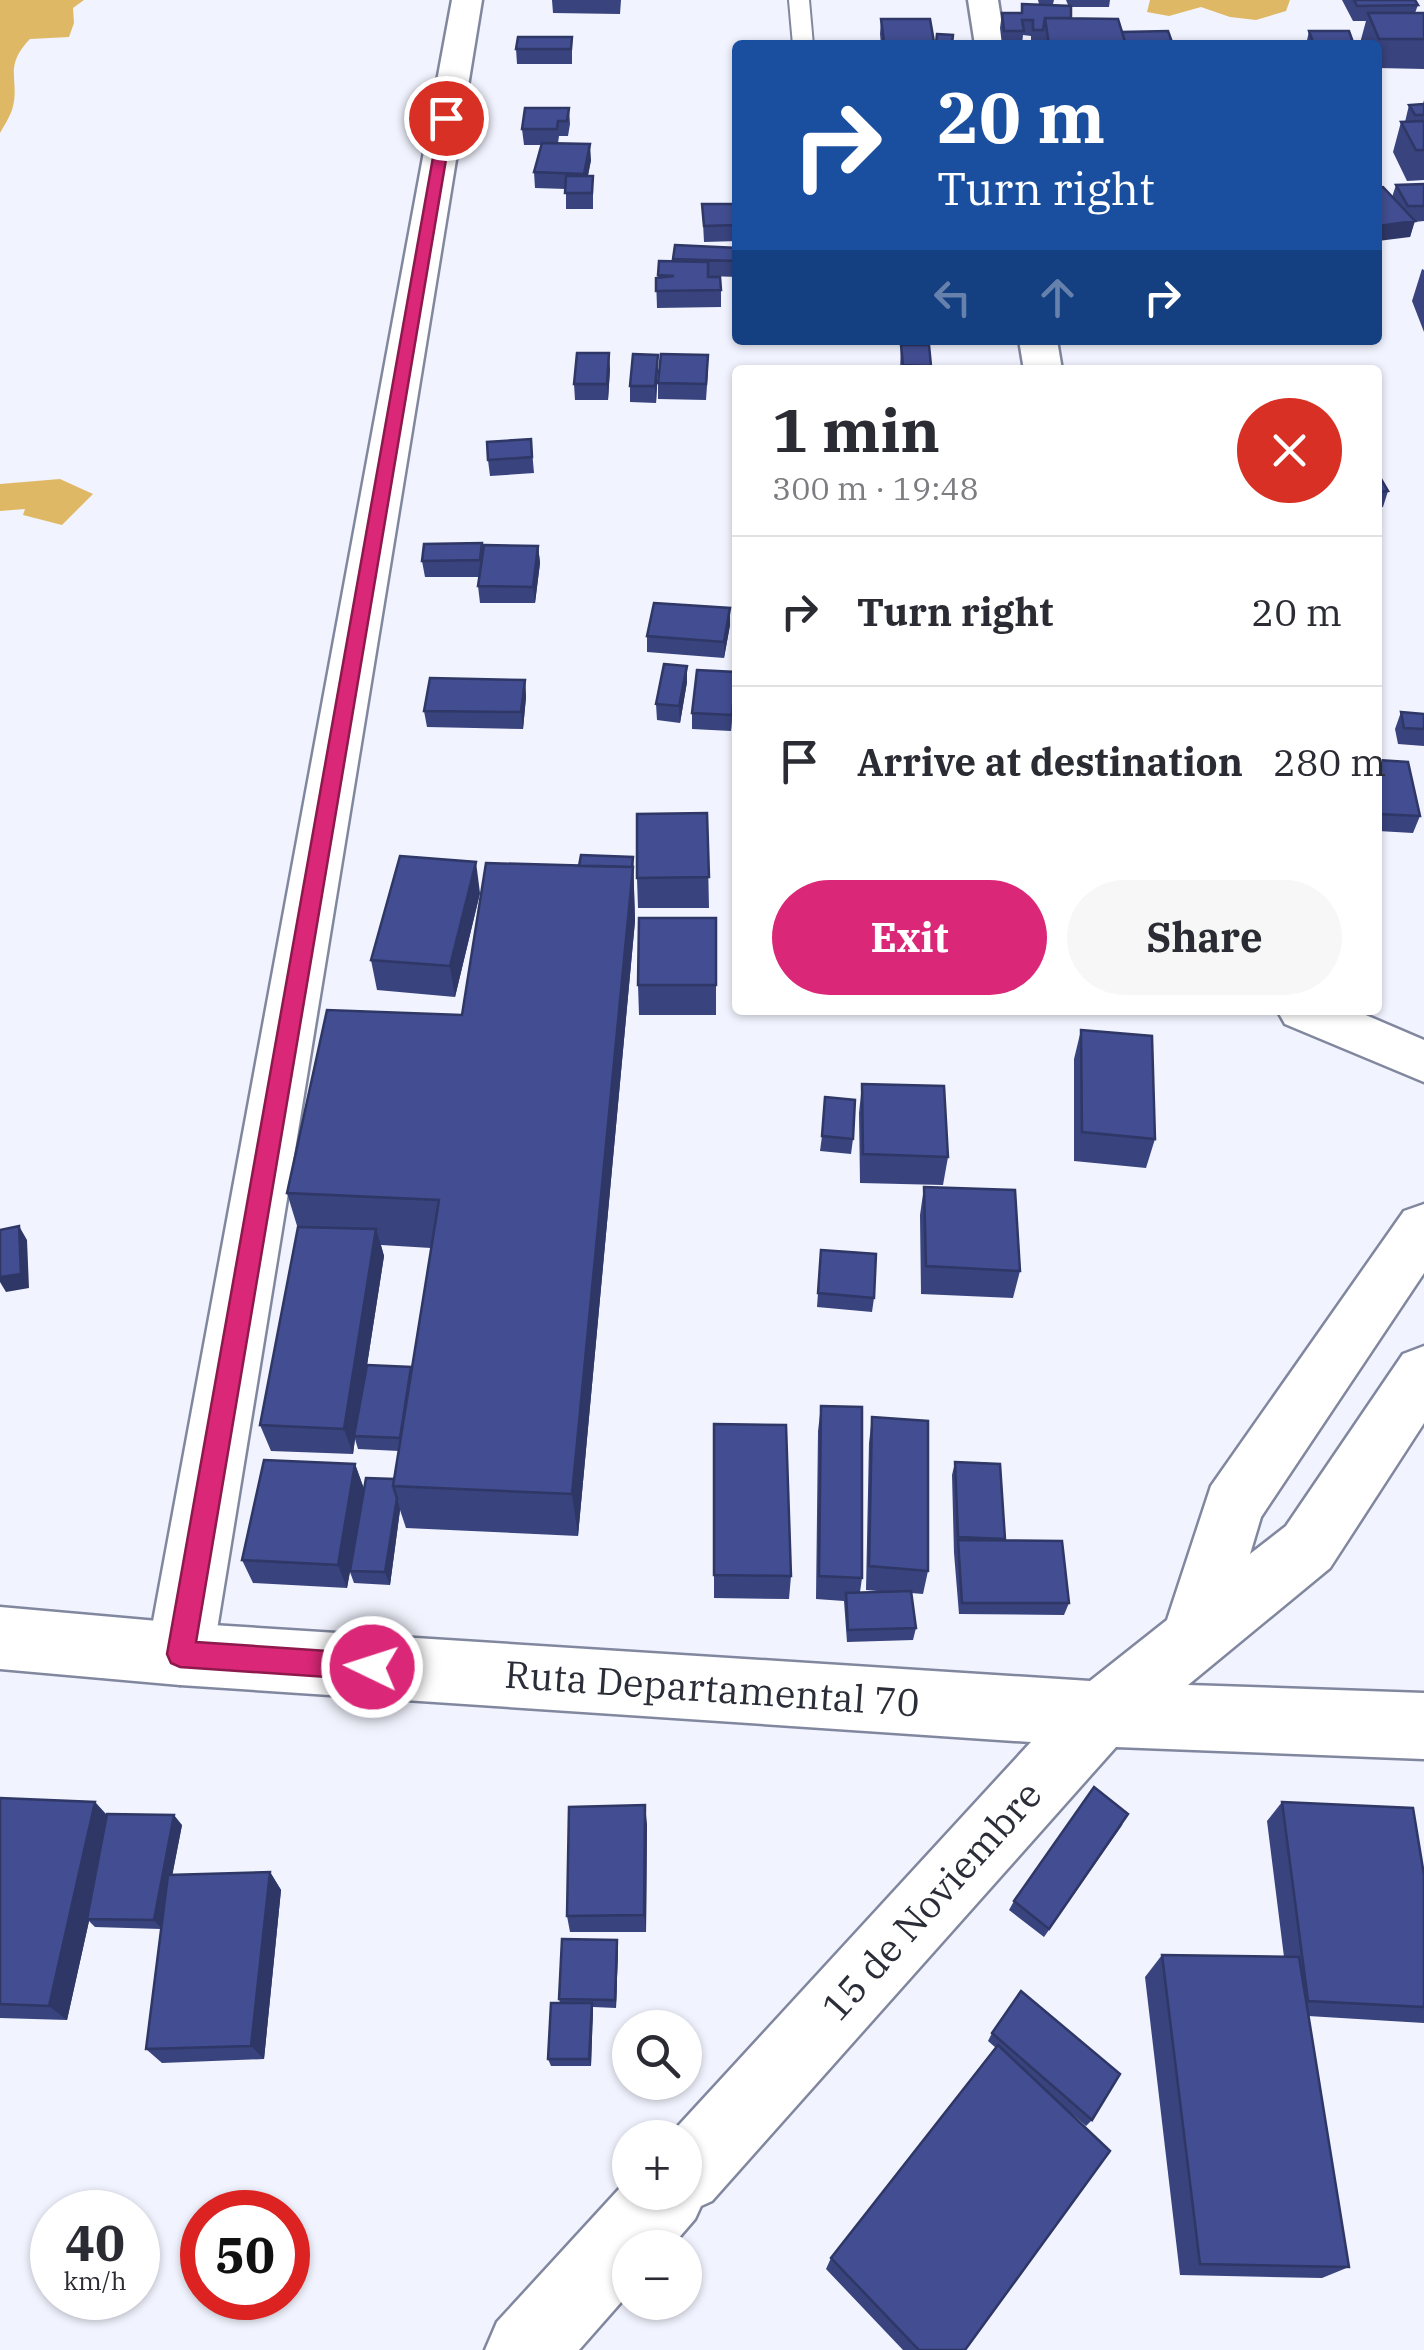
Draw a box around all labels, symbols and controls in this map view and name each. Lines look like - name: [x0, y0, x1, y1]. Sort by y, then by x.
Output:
- text: 20 m: [937, 71, 1105, 162]
- pin: [404, 76, 489, 161]
- icon: right: [772, 80, 902, 210]
- icon: arrive: [419, 91, 474, 146]
- text: Turn right: [937, 159, 1155, 217]
- icon: left: [925, 270, 980, 325]
- icon: ahead: [1030, 270, 1085, 325]
- icon: right: [1135, 270, 1190, 325]
- text: 1 min: [772, 390, 940, 469]
- button: close: [1237, 398, 1342, 503]
- text: 300 m · 19:48: [772, 467, 979, 509]
- icon: right: [772, 584, 827, 639]
- text: Turn right: [857, 587, 1053, 636]
- text: 20 m: [1251, 587, 1342, 636]
- icon: arrive: [772, 734, 827, 789]
- text: Arrive at destination: [857, 737, 1243, 786]
- text: 280 m: [1273, 737, 1386, 786]
- button: Exit: [772, 880, 1047, 995]
- button: Share: [1067, 880, 1342, 995]
- position arrow: [320, 1615, 424, 1719]
- street label: Ruta Departamental 70: [503, 1649, 921, 1726]
- street label: 15 de Noviembre: [810, 1770, 1051, 2030]
- map controls: [612, 2010, 702, 2320]
- button: search: [612, 2010, 702, 2100]
- button: +: [612, 2120, 702, 2210]
- speed limit sign: 50: [180, 2190, 310, 2320]
- text: 40: [65, 2210, 125, 2275]
- button: −: [612, 2230, 702, 2320]
- text: km/h: [63, 2264, 127, 2297]

